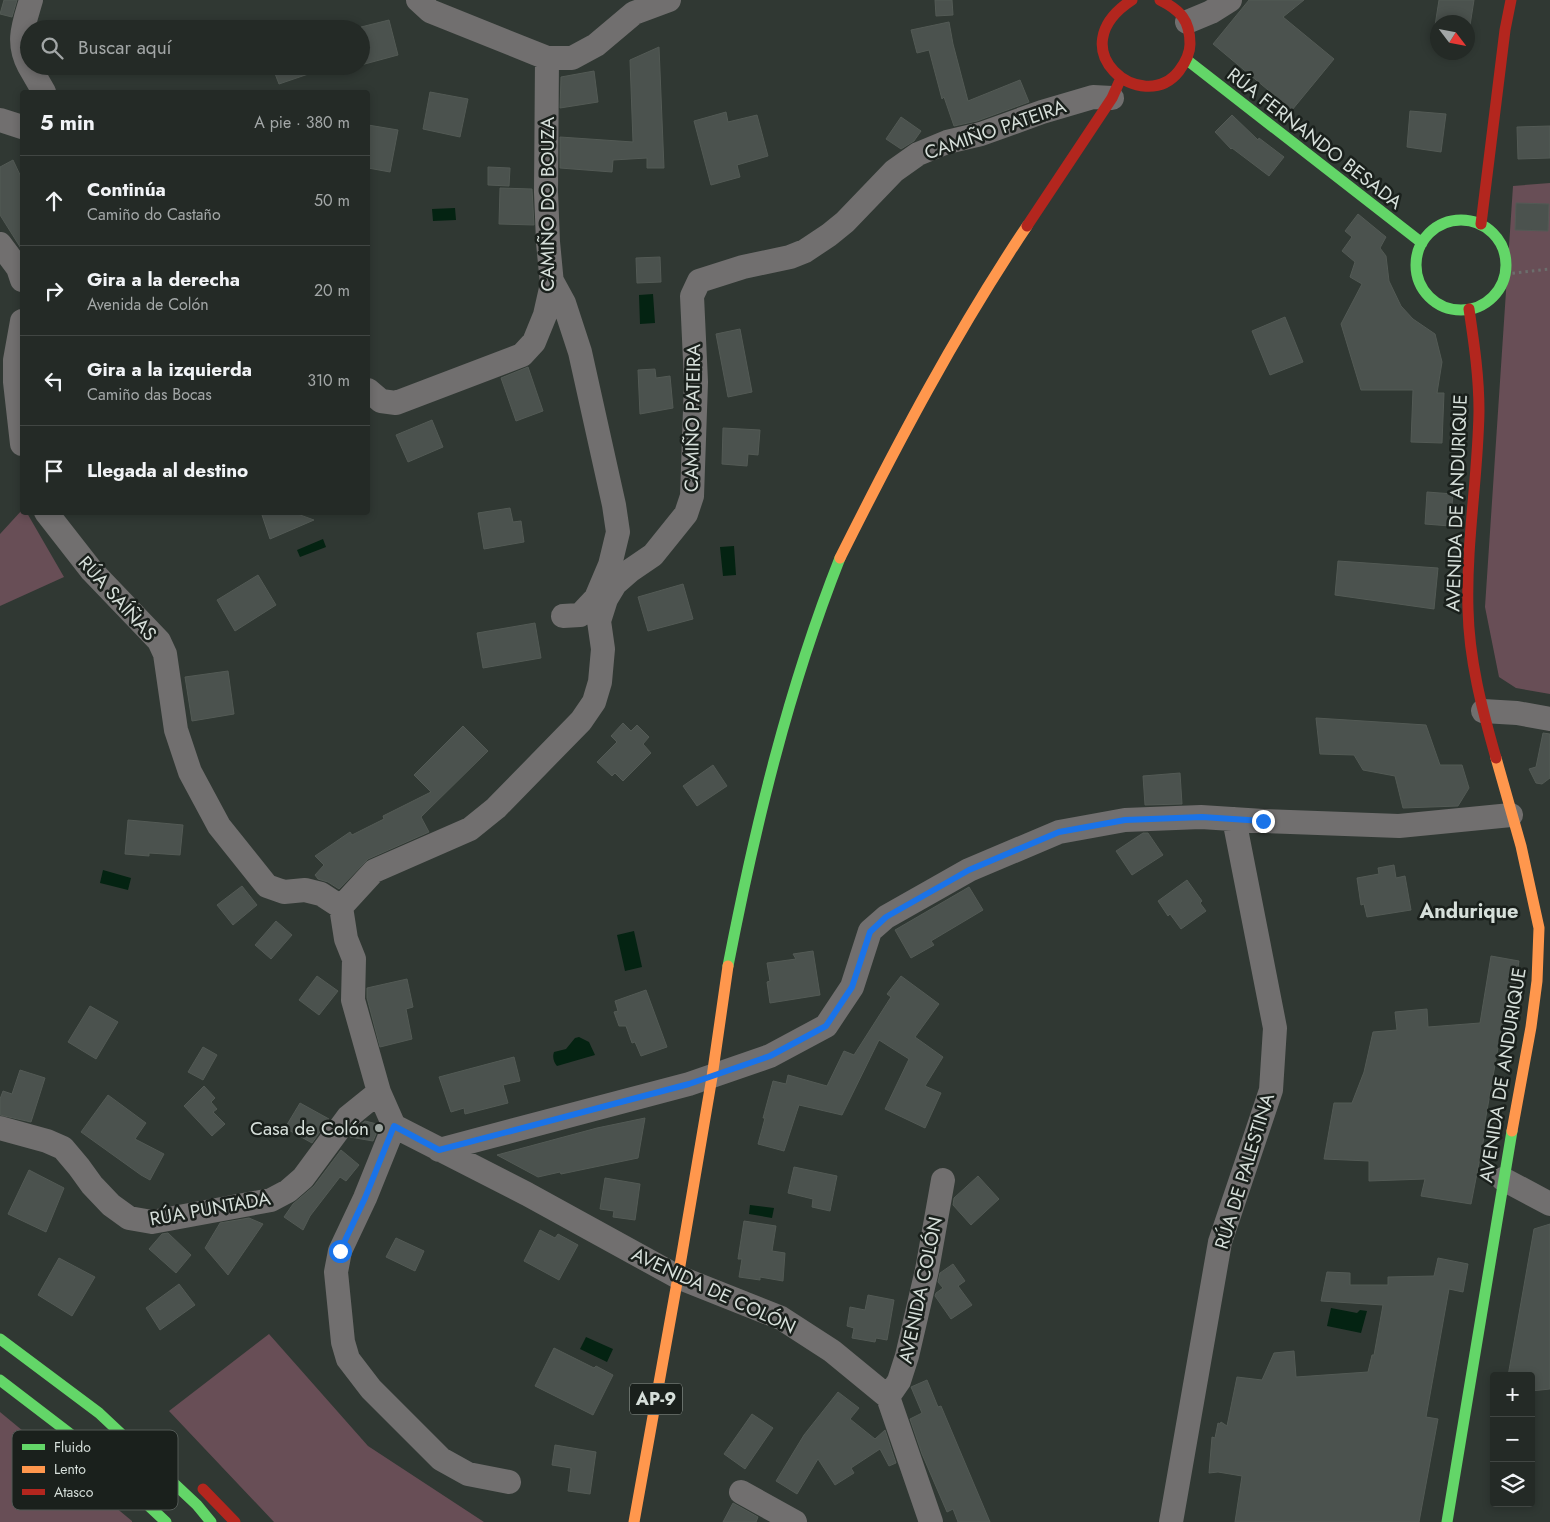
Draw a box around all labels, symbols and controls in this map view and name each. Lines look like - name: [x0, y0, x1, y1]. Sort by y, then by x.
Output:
- north arrow: [1430, 15, 1475, 60]
- search box: [20, 20, 370, 75]
- icon: search: [38, 34, 66, 62]
- text: Buscar aquí: [78, 34, 172, 61]
- street label: RÚA FERNANDO BESADA: [1221, 61, 1408, 216]
- street label: CAMIÑO PATEIRA: [921, 92, 1070, 166]
- text: 5 min: [40, 108, 95, 138]
- text: A pie · 380 m: [254, 111, 350, 134]
- street label: CAMIÑO DO BOUZA: [534, 116, 561, 291]
- text: Continúa: [87, 176, 166, 203]
- icon: ahead: [40, 187, 68, 215]
- text: 50 m: [314, 189, 350, 212]
- text: Camiño do Castaño: [87, 203, 221, 226]
- text: Gira a la derecha: [87, 266, 240, 293]
- icon: right: [40, 277, 68, 305]
- text: 20 m: [314, 279, 350, 302]
- text: Avenida de Colón: [87, 293, 209, 316]
- street label: CAMIÑO PATEIRA: [678, 343, 707, 492]
- text: Gira a la izquierda: [87, 356, 252, 383]
- icon: left: [40, 367, 68, 395]
- text: 310 m: [307, 369, 350, 392]
- text: Camiño das Bocas: [87, 383, 212, 406]
- street label: AVENIDA DE ANDURIQUE: [1439, 394, 1474, 612]
- icon: arrive: [40, 457, 68, 485]
- text: Llegada al destino: [87, 457, 248, 484]
- street label: RÚA SAÍÑAS: [72, 550, 163, 647]
- route end: [1252, 810, 1275, 833]
- district label: Andurique: [1418, 897, 1519, 926]
- street label: AVENIDA DE ANDURIQUE: [1472, 966, 1533, 1185]
- street label: RÚA DE PALESTINA: [1208, 1089, 1281, 1252]
- place label: Casa de Colón: [250, 1115, 369, 1142]
- marker: Casa de Colón: [373, 1122, 385, 1134]
- street label: RÚA PUNTADA: [148, 1185, 273, 1232]
- street label: AVENIDA COLÓN: [892, 1214, 949, 1366]
- route start: [329, 1240, 352, 1263]
- street label: AVENIDA DE COLÓN: [627, 1241, 800, 1340]
- map controls: [1490, 1372, 1535, 1507]
- button: +: [1490, 1372, 1535, 1417]
- road number: AP-9: [630, 1384, 682, 1415]
- button: −: [1490, 1417, 1535, 1462]
- legend: [12, 1430, 178, 1510]
- text: Fluido: [54, 1437, 91, 1457]
- text: Lento: [54, 1459, 86, 1479]
- button: layers: [1490, 1462, 1535, 1507]
- text: Atasco: [54, 1482, 94, 1502]

